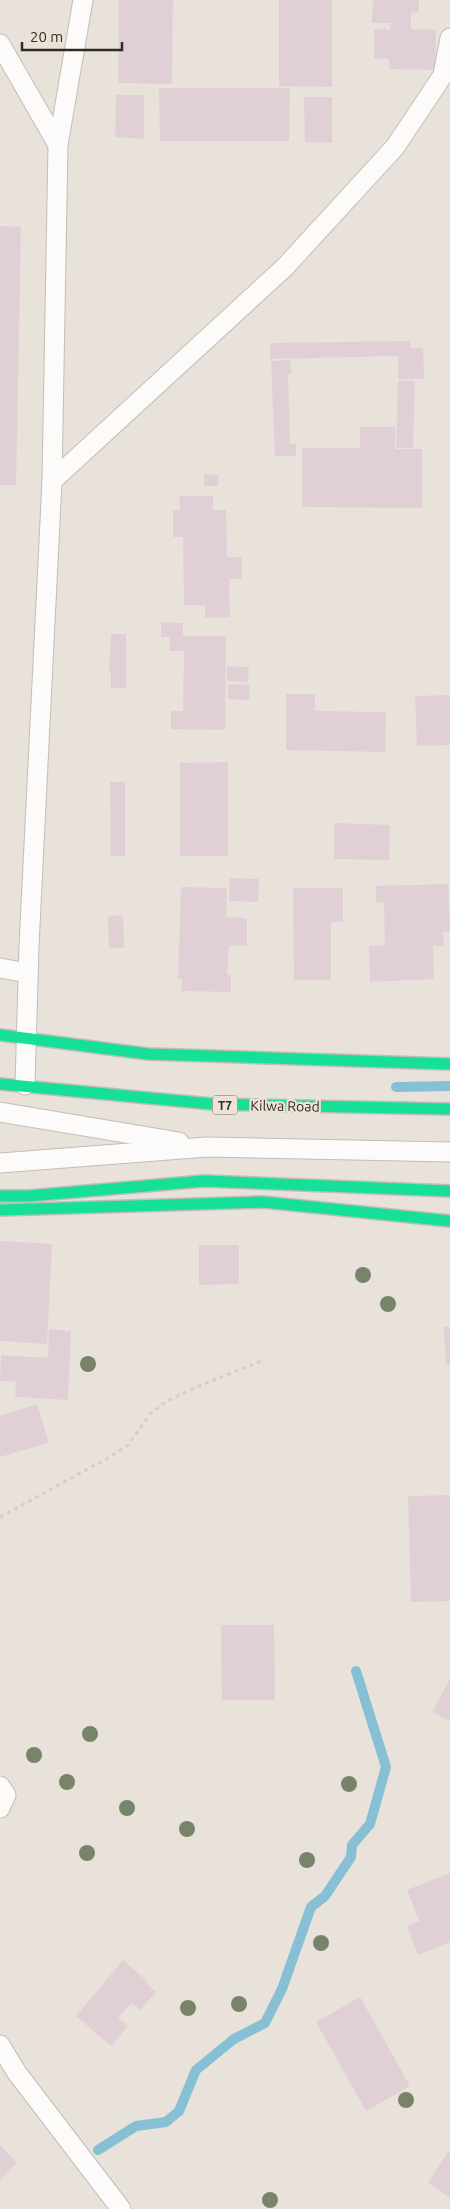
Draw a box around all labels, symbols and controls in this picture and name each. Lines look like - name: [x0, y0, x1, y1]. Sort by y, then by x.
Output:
- scale bar: [22, 20, 122, 52]
- text: 20 m: [30, 28, 63, 45]
- road number: T7: [212, 1096, 238, 1114]
- street label: Kilwa Road: [250, 1097, 320, 1115]

